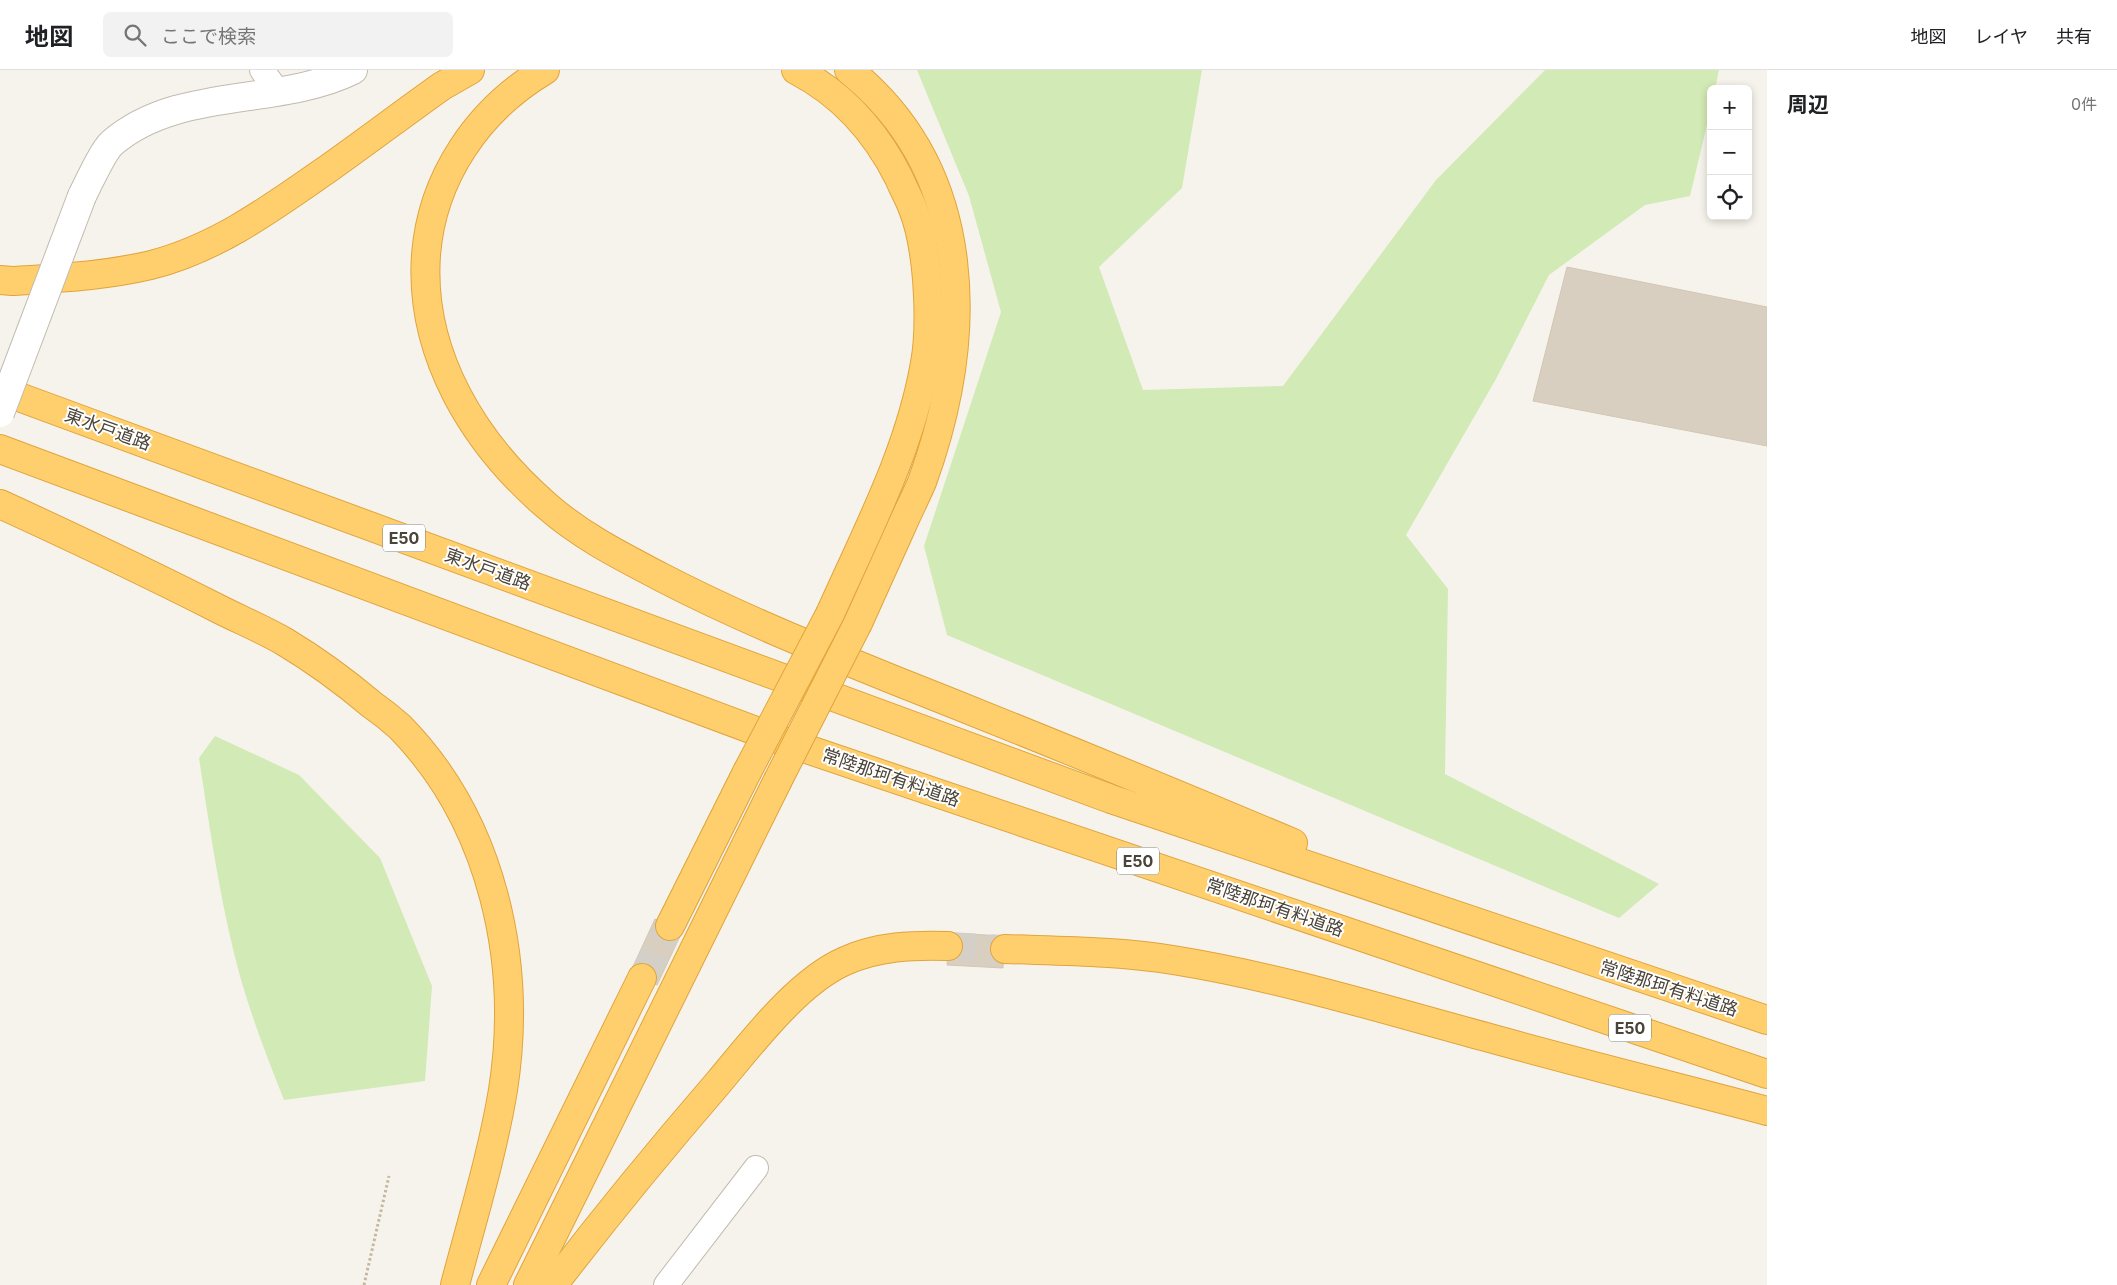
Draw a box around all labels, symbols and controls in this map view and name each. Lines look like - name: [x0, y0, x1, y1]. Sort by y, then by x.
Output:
- search box: [103, 12, 453, 57]
- icon: search: [121, 21, 149, 49]
- text: 地図: [25, 22, 73, 51]
- text: ここで検索: [161, 25, 256, 48]
- text: 地図: [1911, 26, 1947, 47]
- text: レイヤ: [1975, 26, 2028, 47]
- text: 共有: [2056, 26, 2092, 47]
- map controls: [1707, 85, 1752, 220]
- button: +: [1707, 85, 1752, 130]
- text: 周辺: [1787, 92, 1829, 117]
- text: 0件: [2071, 94, 2097, 114]
- button: −: [1707, 130, 1752, 175]
- button: locate: [1707, 175, 1752, 220]
- street label: 東水戸道路: [62, 404, 154, 454]
- road number: E50: [383, 524, 425, 552]
- street label: 東水戸道路: [442, 544, 534, 594]
- street label: 常陸那珂有料道路: [820, 744, 962, 810]
- road number: E50: [1117, 848, 1159, 874]
- street label: 常陸那珂有料道路: [1204, 874, 1346, 940]
- street label: 常陸那珂有料道路: [1597, 956, 1741, 1020]
- road number: E50: [1609, 1014, 1651, 1041]

